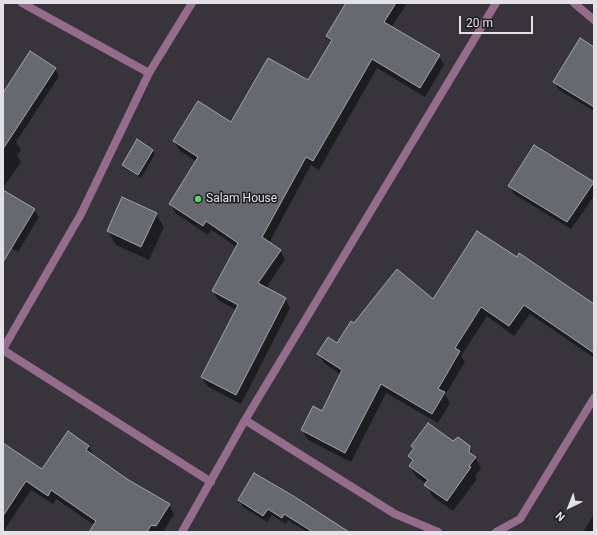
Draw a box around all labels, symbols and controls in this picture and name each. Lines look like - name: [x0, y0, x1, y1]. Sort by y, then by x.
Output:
- scale bar: [461, 8, 535, 34]
- text: 20 m: [466, 16, 493, 30]
- place label: Salam House: [206, 192, 277, 206]
- marker: Salam House: [193, 194, 203, 204]
- north arrow: [549, 487, 589, 527]
- text: N: [553, 509, 568, 524]

